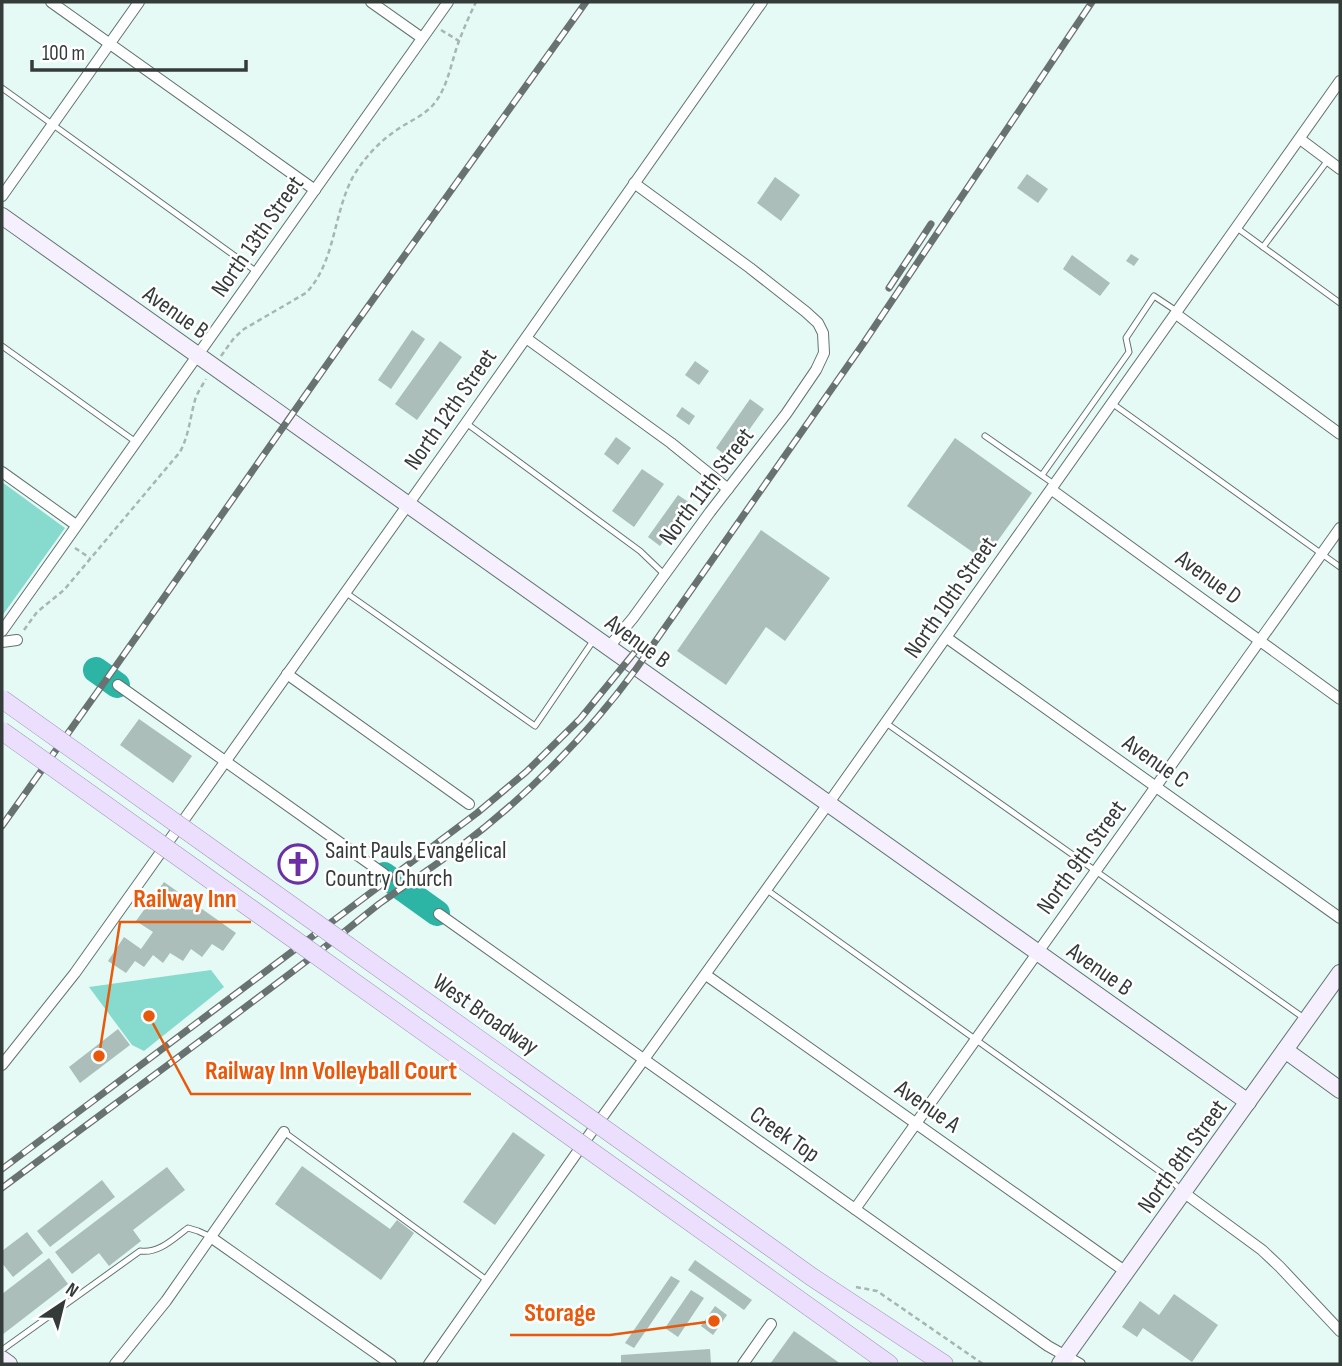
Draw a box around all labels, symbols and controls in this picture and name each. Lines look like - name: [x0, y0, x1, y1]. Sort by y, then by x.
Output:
- scale bar: [32, 28, 245, 72]
- text: 100 m: [42, 41, 85, 66]
- street label: North 13th Street: [205, 170, 310, 302]
- street label: Avenue B: [137, 279, 214, 345]
- street label: North 12th Street: [398, 343, 503, 476]
- street label: North 11th Street: [653, 422, 760, 551]
- street label: North 10th Street: [898, 531, 1003, 664]
- street label: Avenue D: [1169, 543, 1247, 611]
- street label: Avenue B: [599, 608, 676, 675]
- street label: Avenue C: [1116, 728, 1194, 795]
- street label: North 9th Street: [1030, 795, 1132, 920]
- place label: Saint Pauls Evangelical Country Church: [325, 836, 506, 893]
- church icon: Saint Pauls Evangelical Country Church: [277, 843, 319, 885]
- callout: Railway Inn: [120, 875, 251, 922]
- text: Railway Inn: [133, 884, 237, 915]
- street label: Avenue B: [1061, 936, 1138, 1002]
- street label: West Broadway: [427, 967, 544, 1061]
- callout: Railway Inn Volleyball Court: [191, 1047, 471, 1094]
- text: Railway Inn Volleyball Court: [205, 1056, 457, 1087]
- street label: Avenue A: [889, 1073, 966, 1140]
- street label: North 8th Street: [1131, 1094, 1233, 1219]
- street label: Creek Top: [744, 1100, 825, 1169]
- north arrow: [28, 1268, 98, 1338]
- text: N: [61, 1278, 83, 1303]
- callout: Storage: [510, 1288, 610, 1335]
- text: Storage: [524, 1298, 596, 1329]

